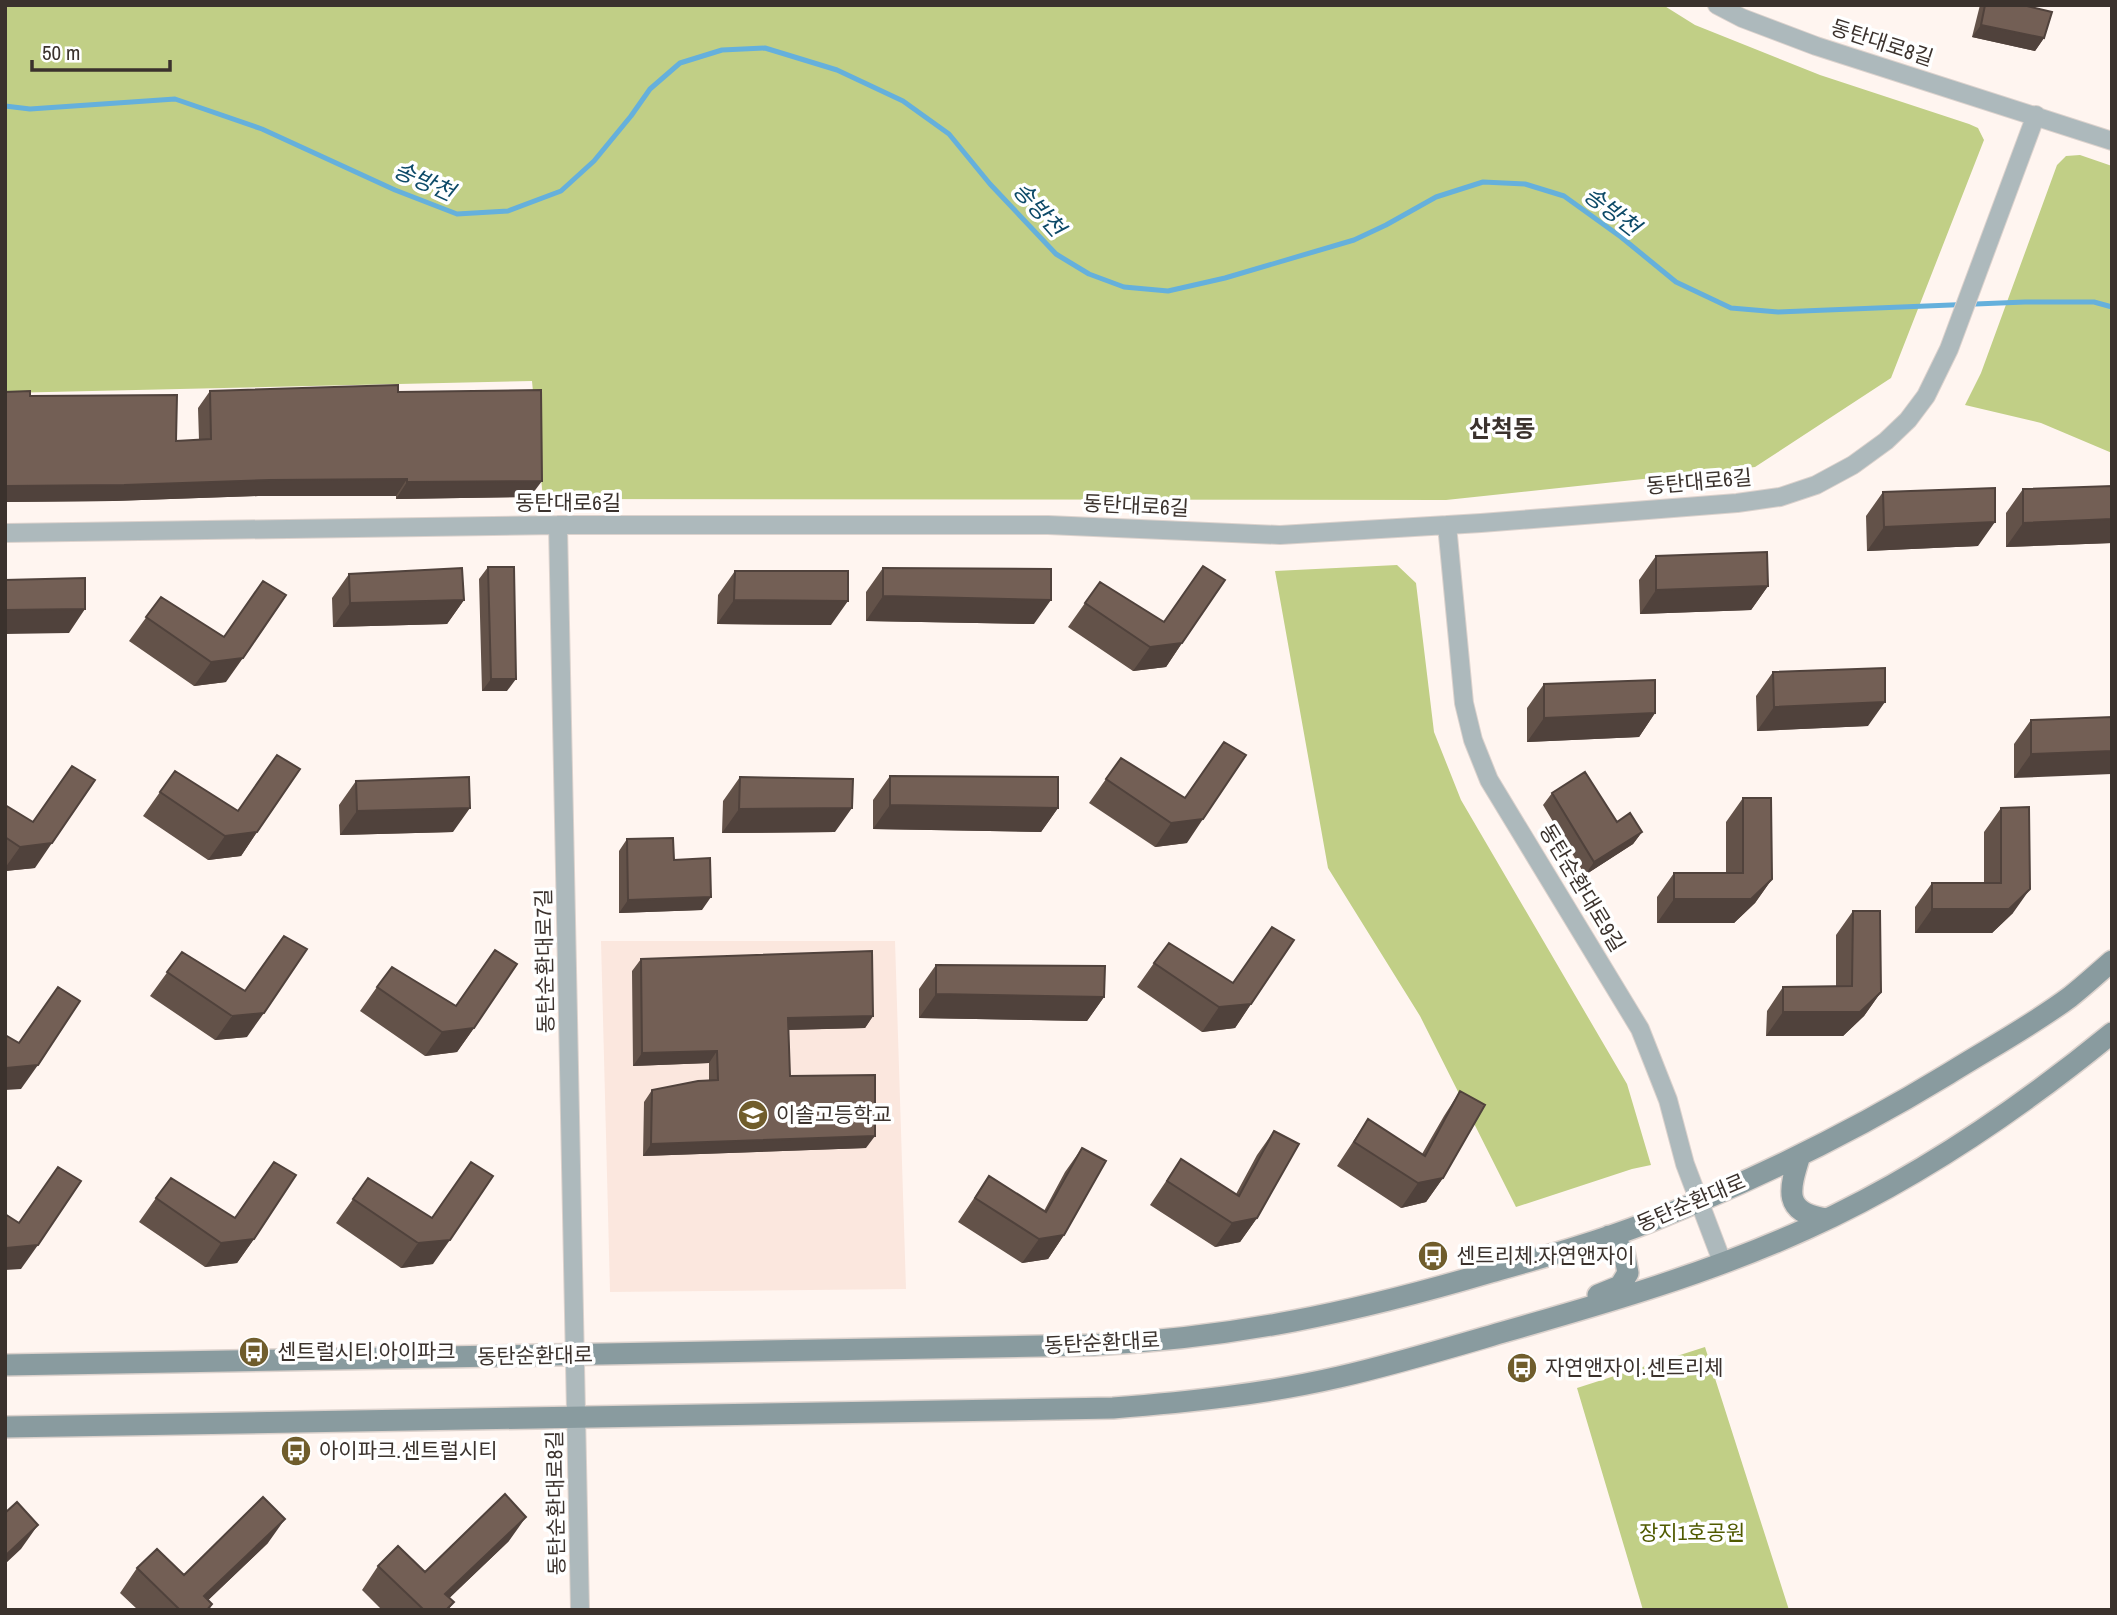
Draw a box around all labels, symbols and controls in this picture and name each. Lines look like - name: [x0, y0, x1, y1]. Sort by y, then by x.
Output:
- street label: 동탄대로8길: [1827, 12, 1937, 73]
- scale bar: [32, 28, 170, 72]
- text: 50 m: [42, 38, 80, 67]
- water label: 송방천: [389, 153, 462, 209]
- water label: 송방천: [1007, 175, 1074, 245]
- water label: 송방천: [1578, 179, 1649, 244]
- district label: 산척동: [1469, 412, 1535, 444]
- street label: 동탄대로6길: [1645, 462, 1753, 501]
- street label: 동탄대로6길: [515, 488, 621, 517]
- street label: 동탄대로6길: [1082, 488, 1190, 523]
- street label: 동탄순환대로9길: [1533, 818, 1632, 957]
- street label: 동탄순환대로7길: [529, 888, 560, 1034]
- school or university icon: 이솔고등학교: [736, 1098, 770, 1132]
- place label: 이솔고등학교: [776, 1100, 892, 1129]
- street label: 동탄순환대로: [1632, 1167, 1750, 1239]
- bus stop icon: 센트리체.자연앤자이: [1416, 1239, 1450, 1273]
- place label: 센트리체.자연앤자이: [1456, 1241, 1635, 1270]
- street label: 동탄순환대로: [1043, 1325, 1161, 1360]
- bus stop icon: 센트럴시티.아이파크: [237, 1335, 271, 1369]
- place label: 센트럴시티.아이파크: [277, 1337, 456, 1366]
- street label: 동탄순환대로: [477, 1340, 593, 1371]
- bus stop icon: 자연앤자이.센트리체: [1505, 1351, 1539, 1385]
- place label: 자연앤자이.센트리체: [1545, 1353, 1724, 1382]
- street label: 동탄순환대로8길: [540, 1430, 571, 1576]
- bus stop icon: 아이파크.센트럴시티: [279, 1434, 313, 1468]
- place label: 아이파크.센트럴시티: [319, 1436, 498, 1465]
- park label: 장지1호공원: [1639, 1518, 1745, 1547]

